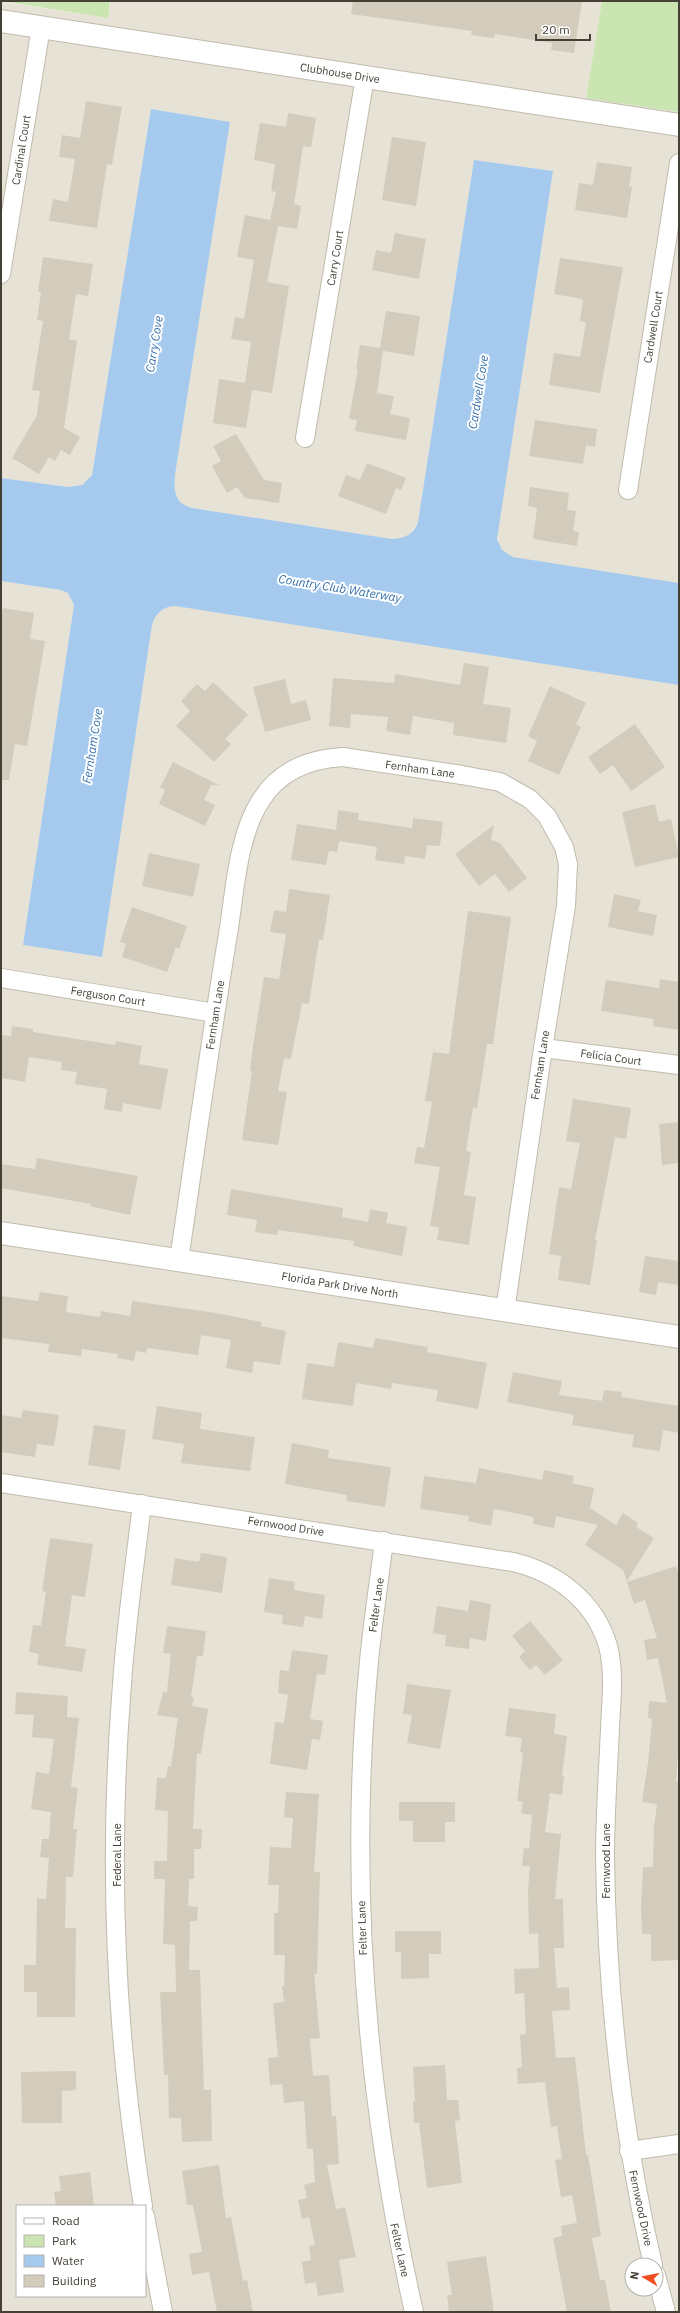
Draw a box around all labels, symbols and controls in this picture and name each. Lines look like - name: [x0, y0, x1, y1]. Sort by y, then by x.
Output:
- scale bar: [536, 16, 590, 42]
- text: 20 m: [542, 22, 570, 37]
- street label: Clubhouse Drive: [299, 60, 381, 86]
- street label: Cardinal Court: [9, 114, 33, 186]
- street label: Carry Court: [324, 229, 346, 287]
- street label: Cardwell Court: [640, 290, 666, 364]
- water label: Carry Cove: [142, 315, 166, 373]
- water label: Cardwell Cove: [465, 354, 491, 430]
- water label: Country Club Waterway: [278, 571, 404, 605]
- water label: Fernham Cove: [79, 707, 105, 785]
- street label: Fernham Lane: [384, 757, 456, 781]
- street label: Fernham Lane: [203, 979, 227, 1051]
- street label: Ferguson Court: [70, 983, 146, 1009]
- street label: Fernham Lane: [528, 1029, 552, 1101]
- street label: Felicia Court: [580, 1046, 643, 1068]
- street label: Florida Park Drive North: [281, 1269, 399, 1301]
- street label: Fernwood Drive: [247, 1513, 325, 1539]
- street label: Felter Lane: [365, 1577, 387, 1633]
- street label: Federal Lane: [110, 1823, 124, 1887]
- street label: Fernwood Lane: [599, 1823, 613, 1899]
- street label: Felter Lane: [354, 1900, 370, 1956]
- street label: Fernwood Drive: [626, 2169, 656, 2247]
- legend: [16, 2205, 146, 2297]
- text: Road: [52, 2213, 80, 2228]
- street label: Felter Lane: [387, 2222, 413, 2278]
- text: Park: [52, 2233, 77, 2248]
- text: Water: [52, 2253, 85, 2268]
- north arrow: [624, 2257, 664, 2297]
- text: N: [627, 2270, 642, 2280]
- text: Building: [52, 2273, 97, 2288]

